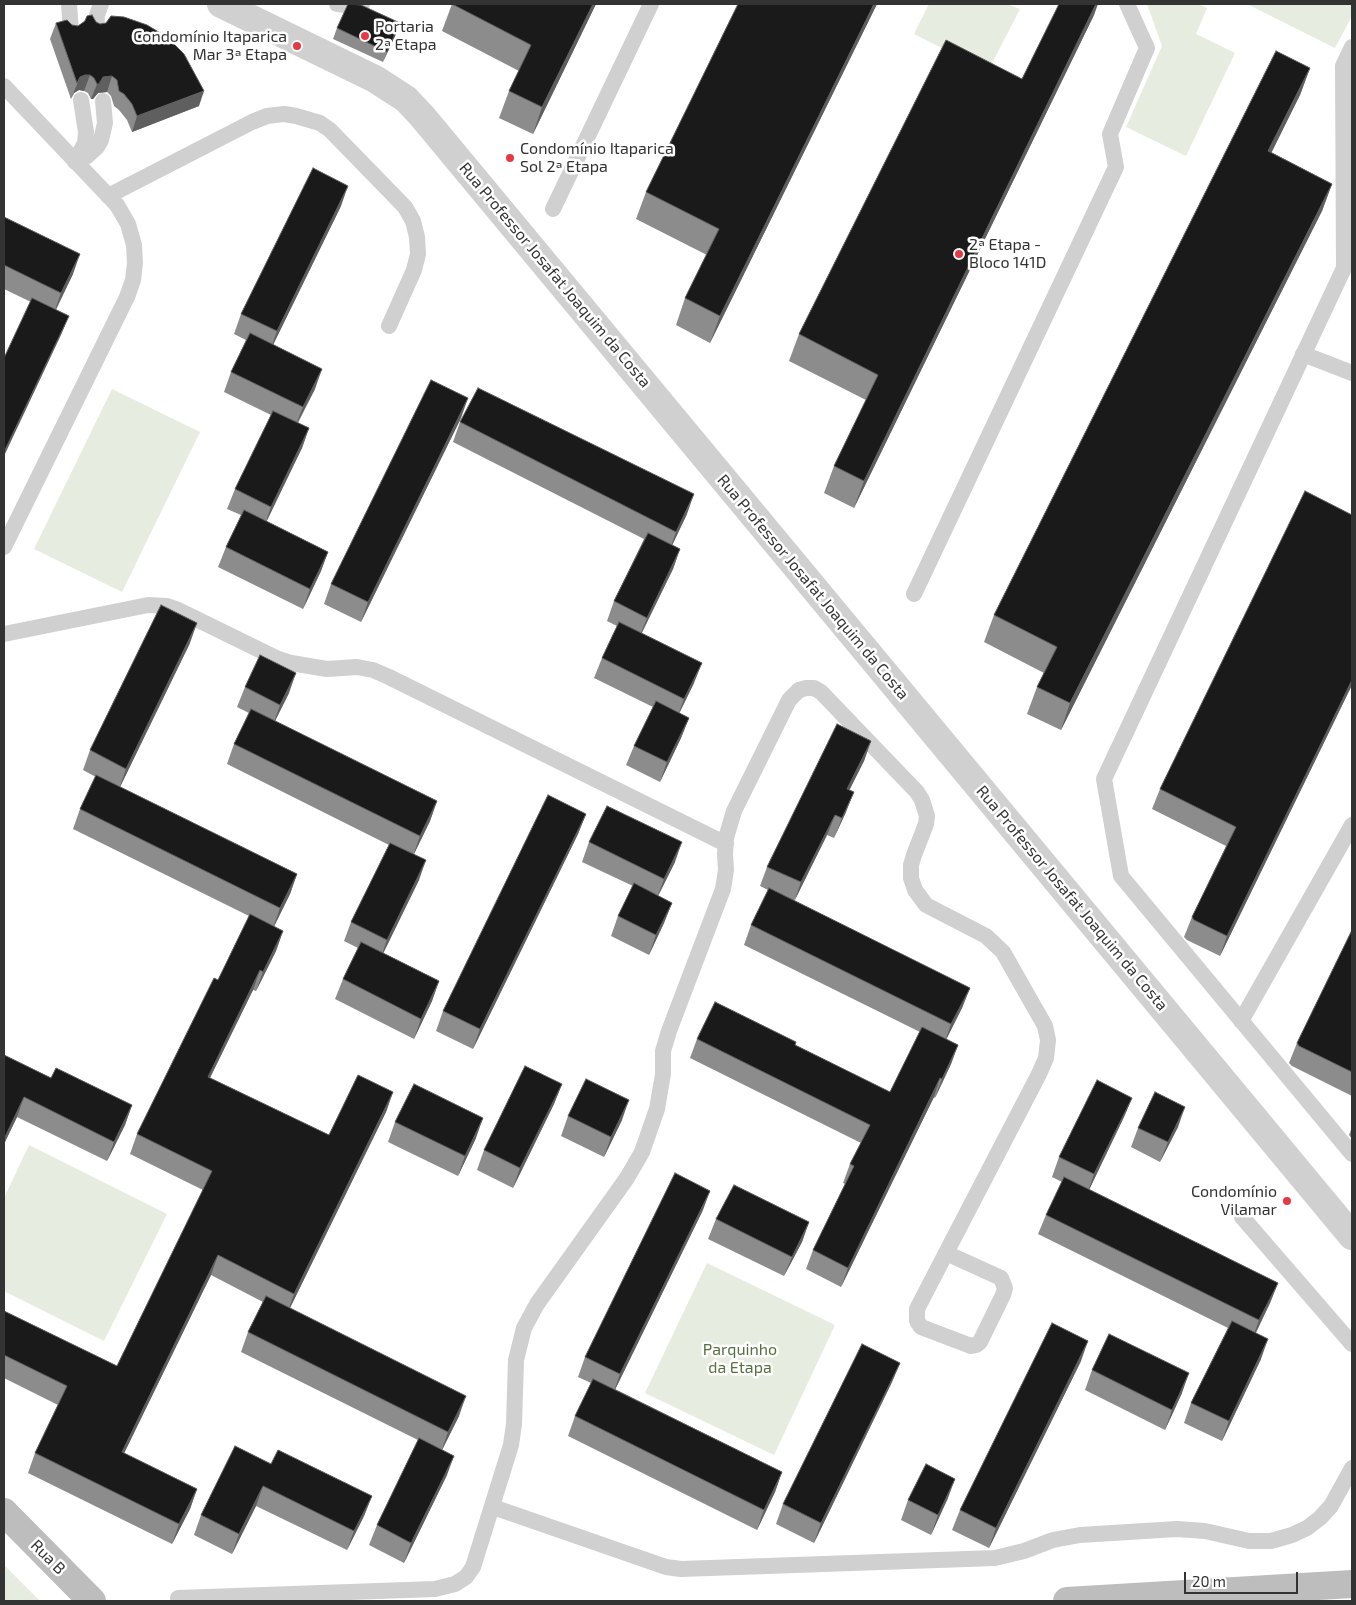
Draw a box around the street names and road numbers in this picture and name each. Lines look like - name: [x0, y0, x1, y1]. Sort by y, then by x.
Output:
- street label: Rua Professor Josafat Joaquim da Costa: [455, 159, 655, 391]
- street label: Rua Professor Josafat Joaquim da Costa: [713, 471, 913, 703]
- street label: Rua Professor Josafat Joaquim da Costa: [972, 782, 1172, 1014]
- street label: Rua B: [27, 1536, 69, 1578]

